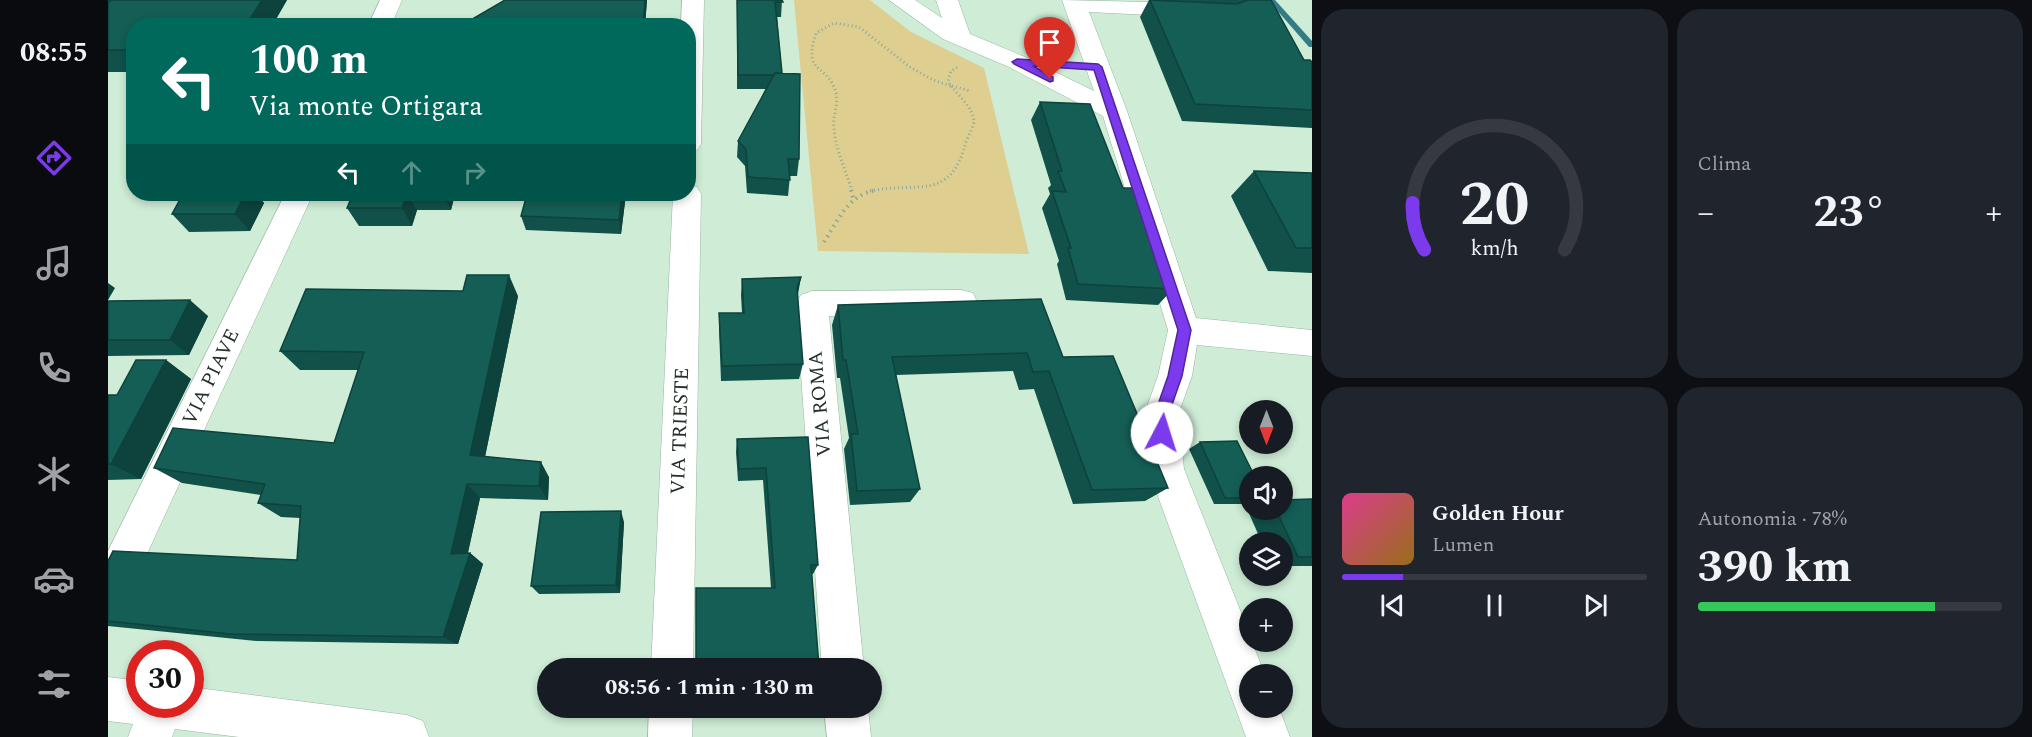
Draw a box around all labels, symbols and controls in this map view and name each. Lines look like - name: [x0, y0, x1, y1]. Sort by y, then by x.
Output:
- pin: [1024, 17, 1075, 79]
- icon: arrive: [1033, 26, 1066, 59]
- text: 100 m: [249, 29, 368, 92]
- text: 08:55: [20, 32, 88, 74]
- icon: left: [150, 42, 228, 120]
- text: Via monte Ortigara: [249, 86, 483, 128]
- icon: directions: [33, 137, 75, 179]
- text: Clima: [1698, 149, 1751, 179]
- icon: left: [332, 156, 365, 189]
- icon: ahead: [395, 156, 428, 189]
- icon: right: [458, 156, 491, 189]
- text: 20: [1459, 158, 1529, 253]
- text: 23°: [1813, 178, 1886, 247]
- text: −: [1698, 188, 1714, 238]
- text: +: [1986, 188, 2002, 238]
- text: km/h: [1470, 233, 1518, 266]
- icon: music: [33, 242, 75, 284]
- street label: VIA PIAVE: [175, 324, 247, 430]
- icon: phone: [33, 347, 75, 389]
- street label: VIA ROMA: [800, 350, 840, 458]
- street label: VIA TRIESTE: [663, 367, 697, 495]
- north arrow: [1239, 400, 1293, 454]
- map controls: [1239, 400, 1293, 718]
- position arrow: [1130, 401, 1194, 465]
- icon: climate: [33, 453, 75, 495]
- button: sound: [1239, 466, 1293, 520]
- text: Golden Hour: [1432, 497, 1564, 530]
- text: Autonomia · 78%: [1698, 504, 1847, 534]
- text: Lumen: [1432, 530, 1494, 560]
- button: layers: [1239, 532, 1293, 586]
- text: 390 km: [1698, 533, 1852, 602]
- icon: car: [33, 558, 75, 600]
- icon: previous: [1376, 589, 1409, 622]
- icon: pause: [1478, 589, 1511, 622]
- icon: next: [1579, 589, 1612, 622]
- button: +: [1239, 598, 1293, 652]
- speed limit sign: 30: [126, 640, 204, 718]
- icon: filters: [33, 663, 75, 705]
- button: −: [1239, 664, 1293, 718]
- text: 08:56 · 1 min · 130 m: [605, 671, 814, 704]

